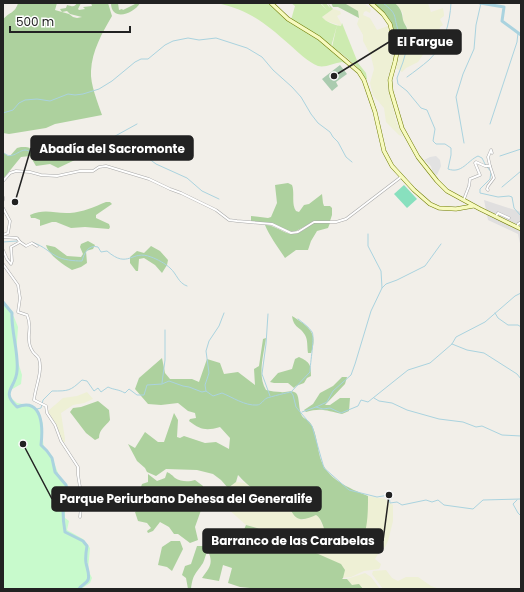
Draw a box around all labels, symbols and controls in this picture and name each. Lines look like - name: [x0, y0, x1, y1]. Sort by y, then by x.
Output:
- scale bar: [10, 8, 130, 34]
- text: 500 m: [16, 13, 54, 30]
- callout: El Fargue: [389, 30, 461, 54]
- text: El Fargue: [397, 33, 454, 50]
- callout: Abadía del Sacromonte: [31, 136, 193, 160]
- text: Abadía del Sacromonte: [39, 140, 185, 157]
- callout: Parque Periurbano Dehesa del Generalife: [52, 487, 321, 511]
- text: Parque Periurbano Dehesa del Generalife: [60, 490, 313, 507]
- callout: Barranco de las Carabelas: [203, 529, 383, 553]
- text: Barranco de las Carabelas: [211, 532, 375, 549]

